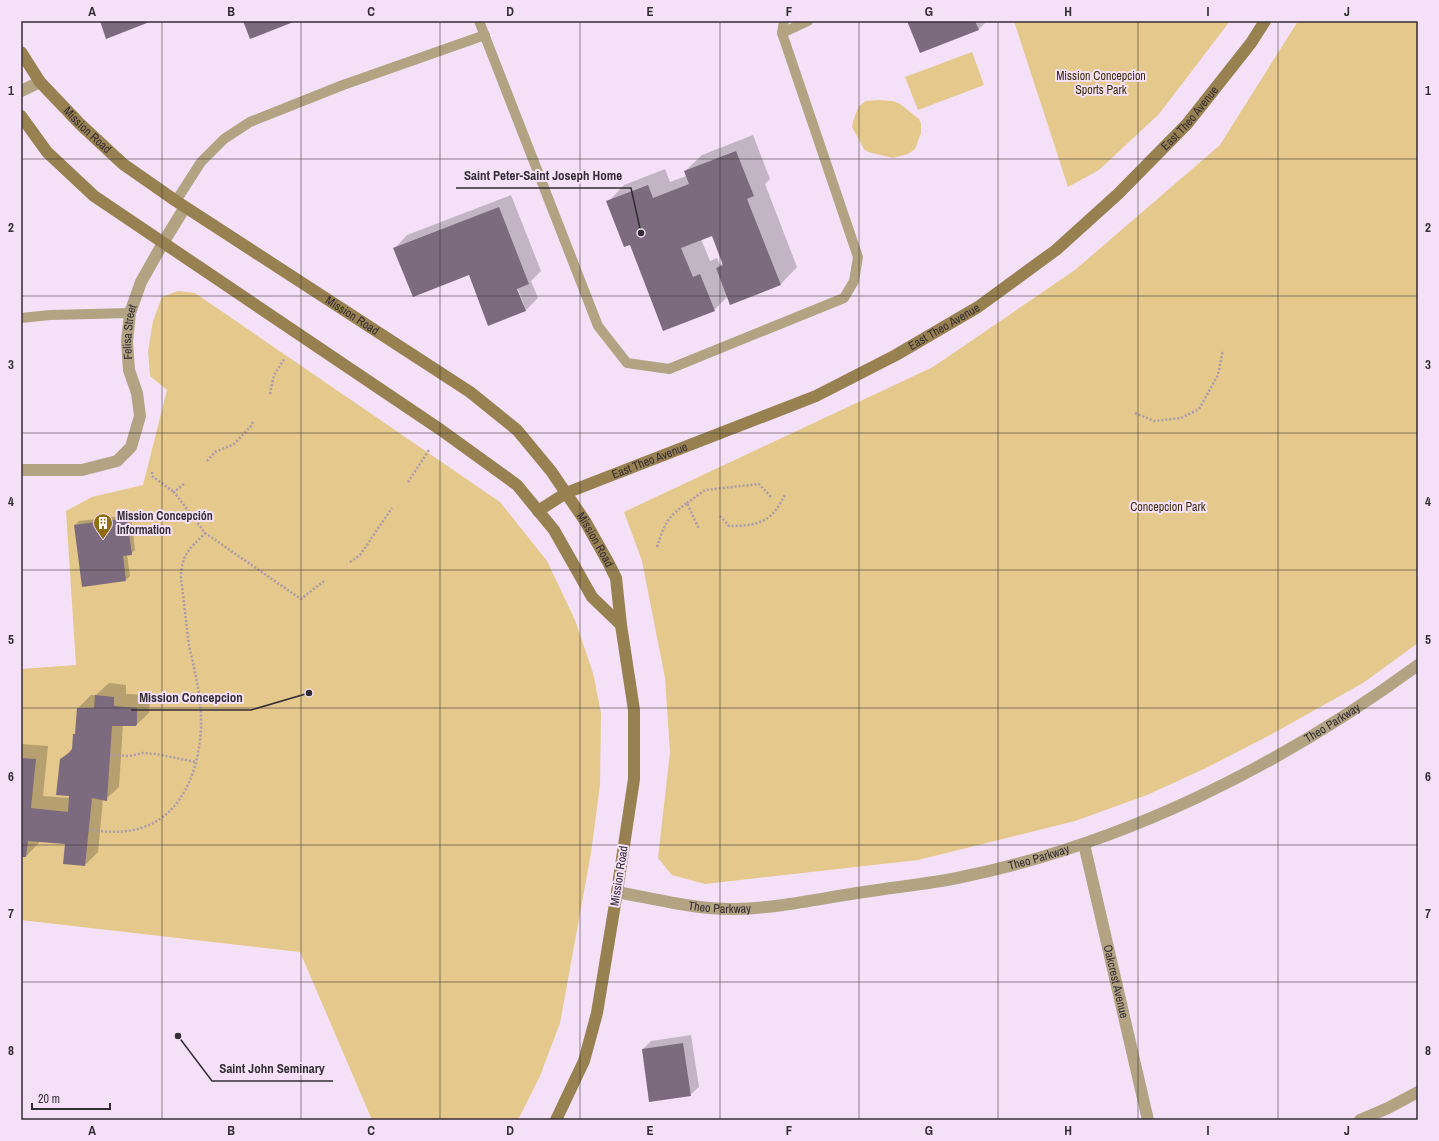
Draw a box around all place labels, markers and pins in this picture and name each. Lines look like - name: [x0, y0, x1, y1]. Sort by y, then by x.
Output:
- callout: Saint Peter-Saint Joseph Home: [456, 163, 631, 188]
- place label: Mission Concepción Information: [117, 508, 213, 538]
- building icon: Mission Concepción Information: [92, 512, 114, 540]
- callout: Mission Concepcion: [131, 685, 251, 710]
- callout: Saint John Seminary: [212, 1056, 333, 1081]

